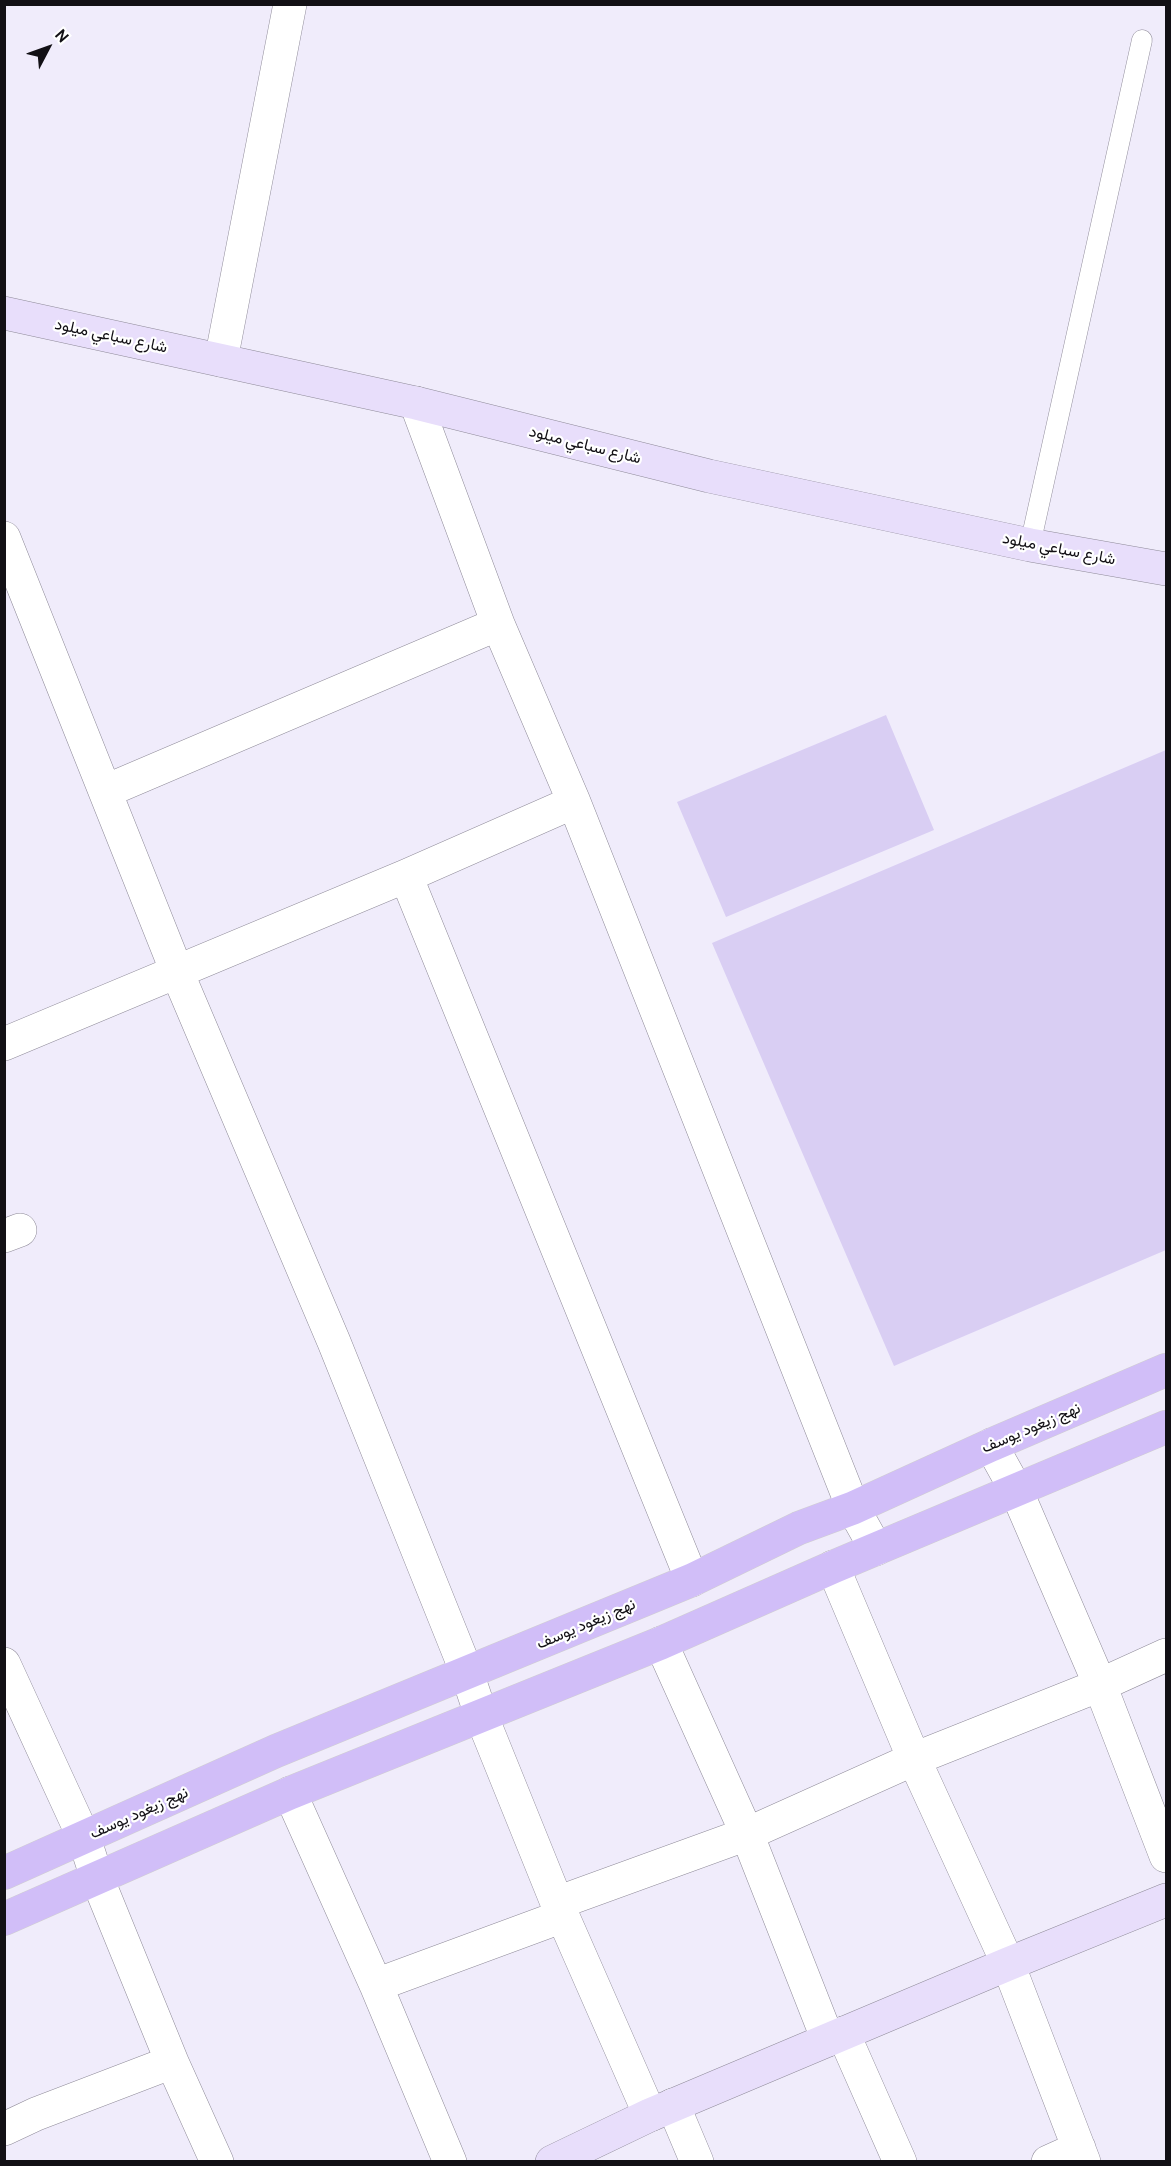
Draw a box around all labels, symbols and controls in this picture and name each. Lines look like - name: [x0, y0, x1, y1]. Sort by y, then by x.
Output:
- north arrow: [18, 18, 78, 78]
- text: N: [51, 25, 73, 46]
- street label: شارع سباعي ميلود: [53, 315, 169, 357]
- street label: شارع سباعي ميلود: [527, 422, 643, 468]
- street label: شارع سباعي ميلود: [1001, 529, 1117, 569]
- street label: نهج زيغود يوسف: [979, 1399, 1083, 1457]
- street label: نهج زيغود يوسف: [534, 1595, 638, 1653]
- street label: نهج زيغود يوسف: [87, 1783, 191, 1843]

